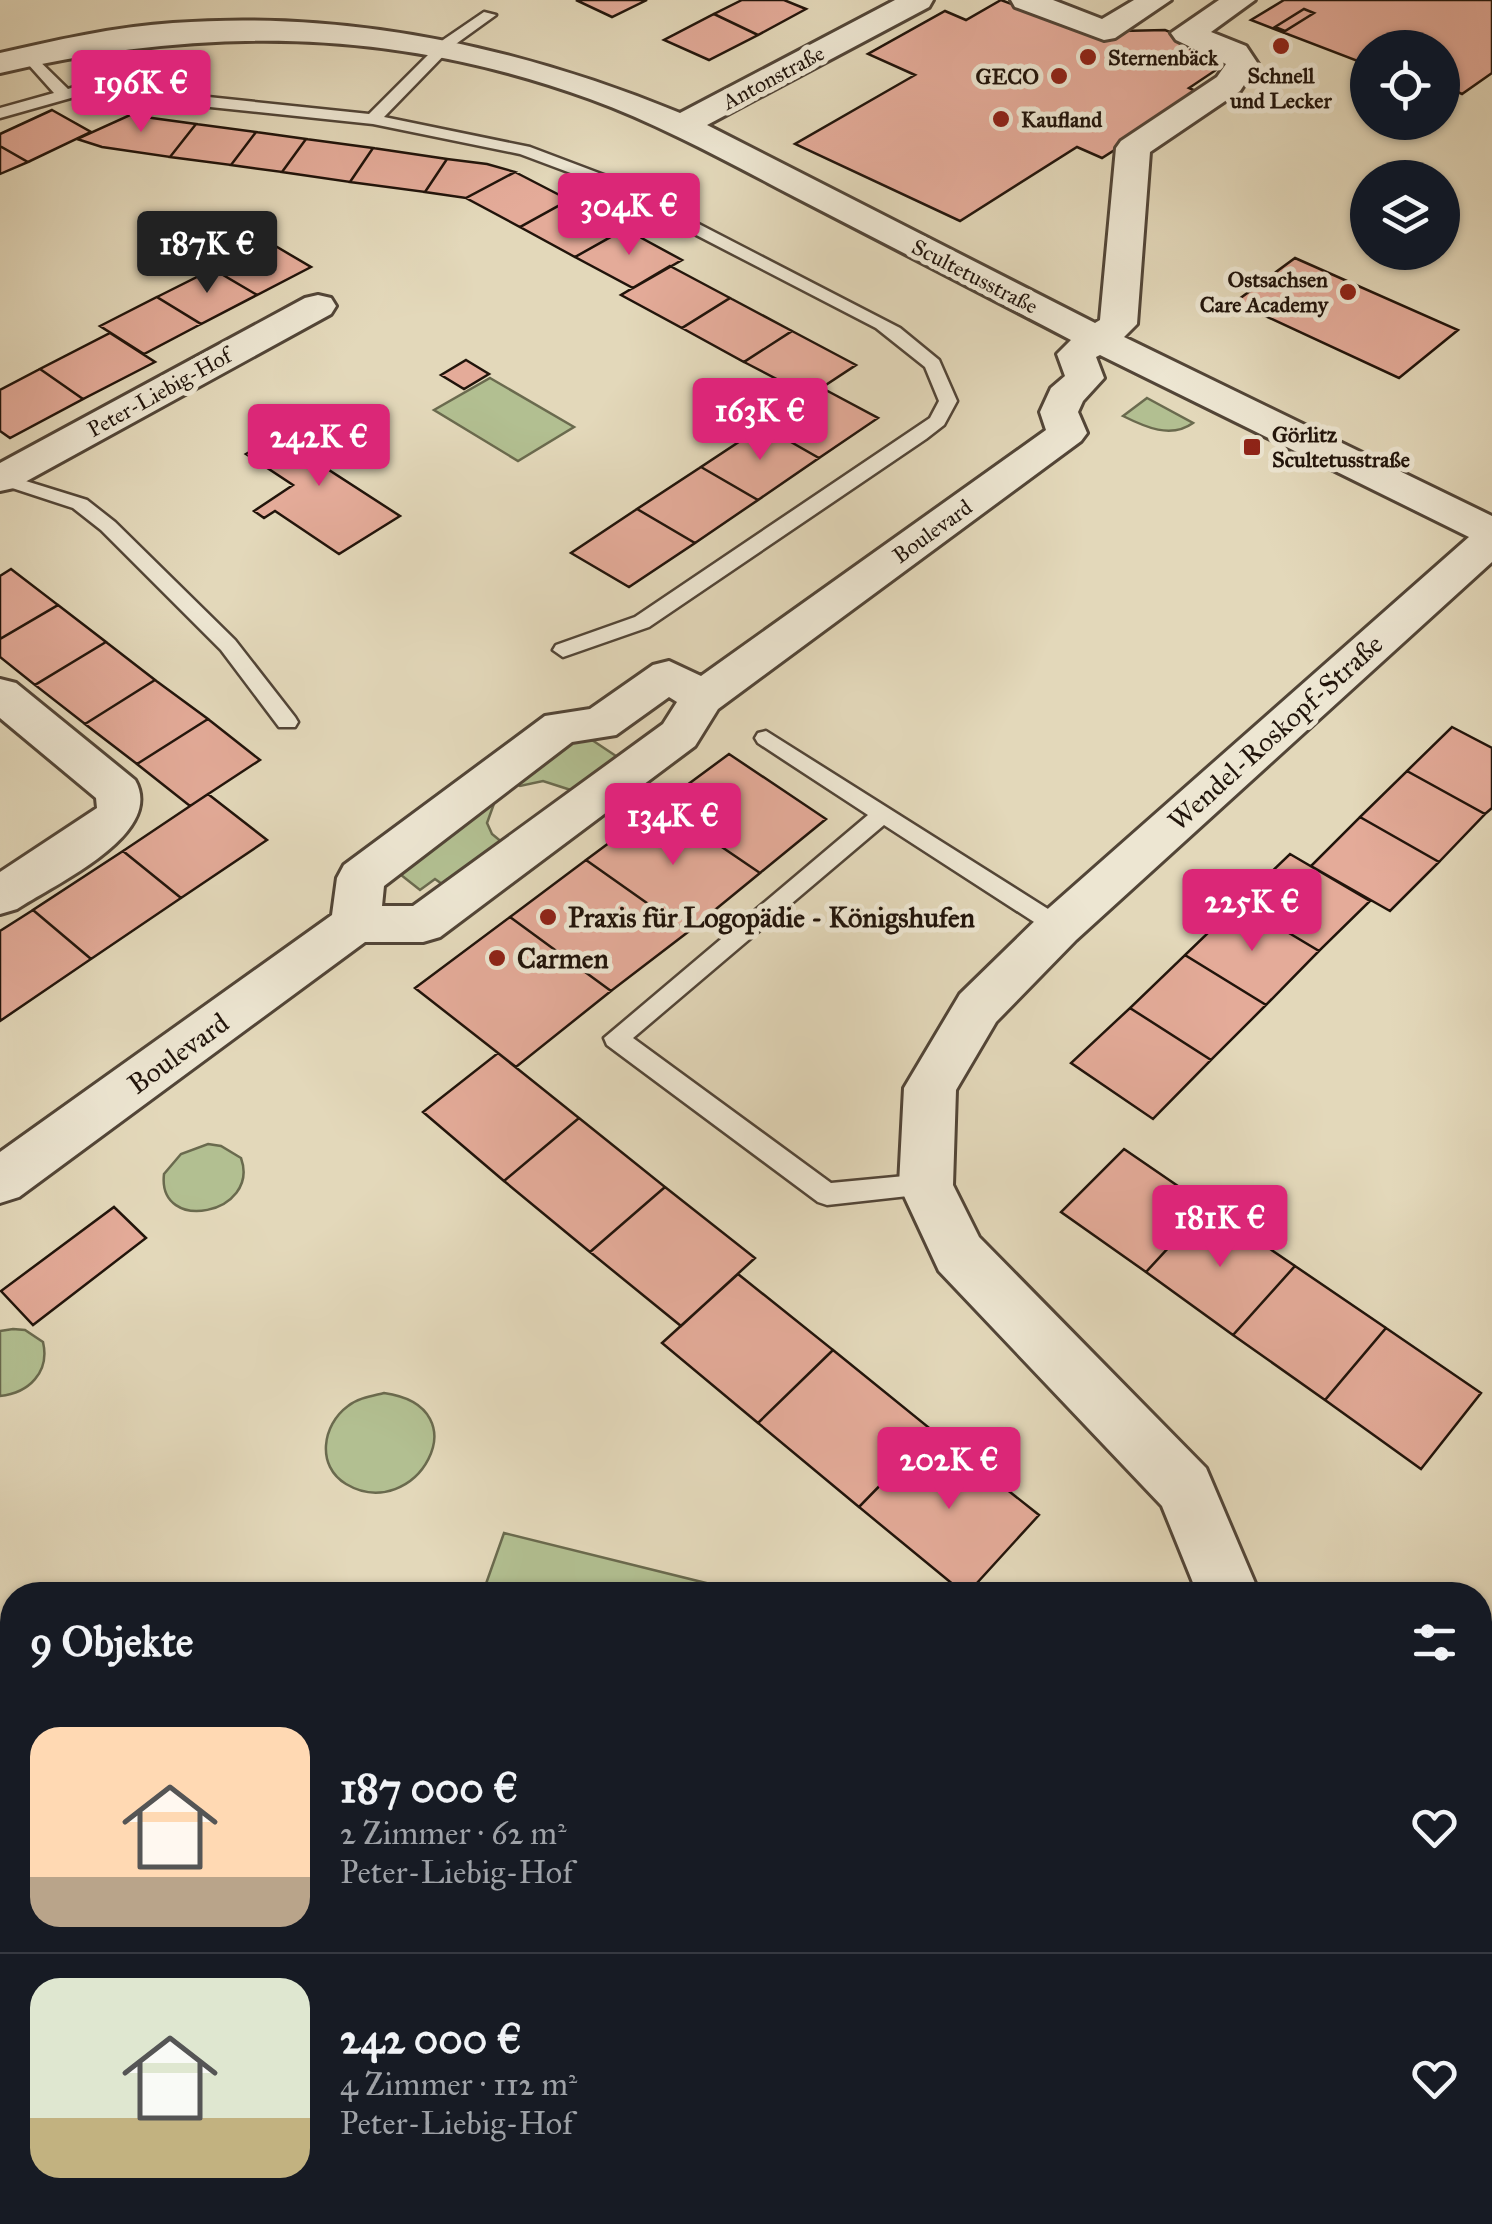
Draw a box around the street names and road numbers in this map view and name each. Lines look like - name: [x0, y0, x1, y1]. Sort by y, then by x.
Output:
- street label: Antonstraße: [717, 39, 829, 116]
- street label: Scultetusstraße: [907, 233, 1042, 320]
- street label: Peter-Liebig-Hof: [83, 340, 239, 443]
- street label: Boulevard: [887, 494, 977, 569]
- street label: Wendel-Roskopf-Straße: [1161, 627, 1390, 838]
- street label: Boulevard: [121, 1005, 236, 1102]

